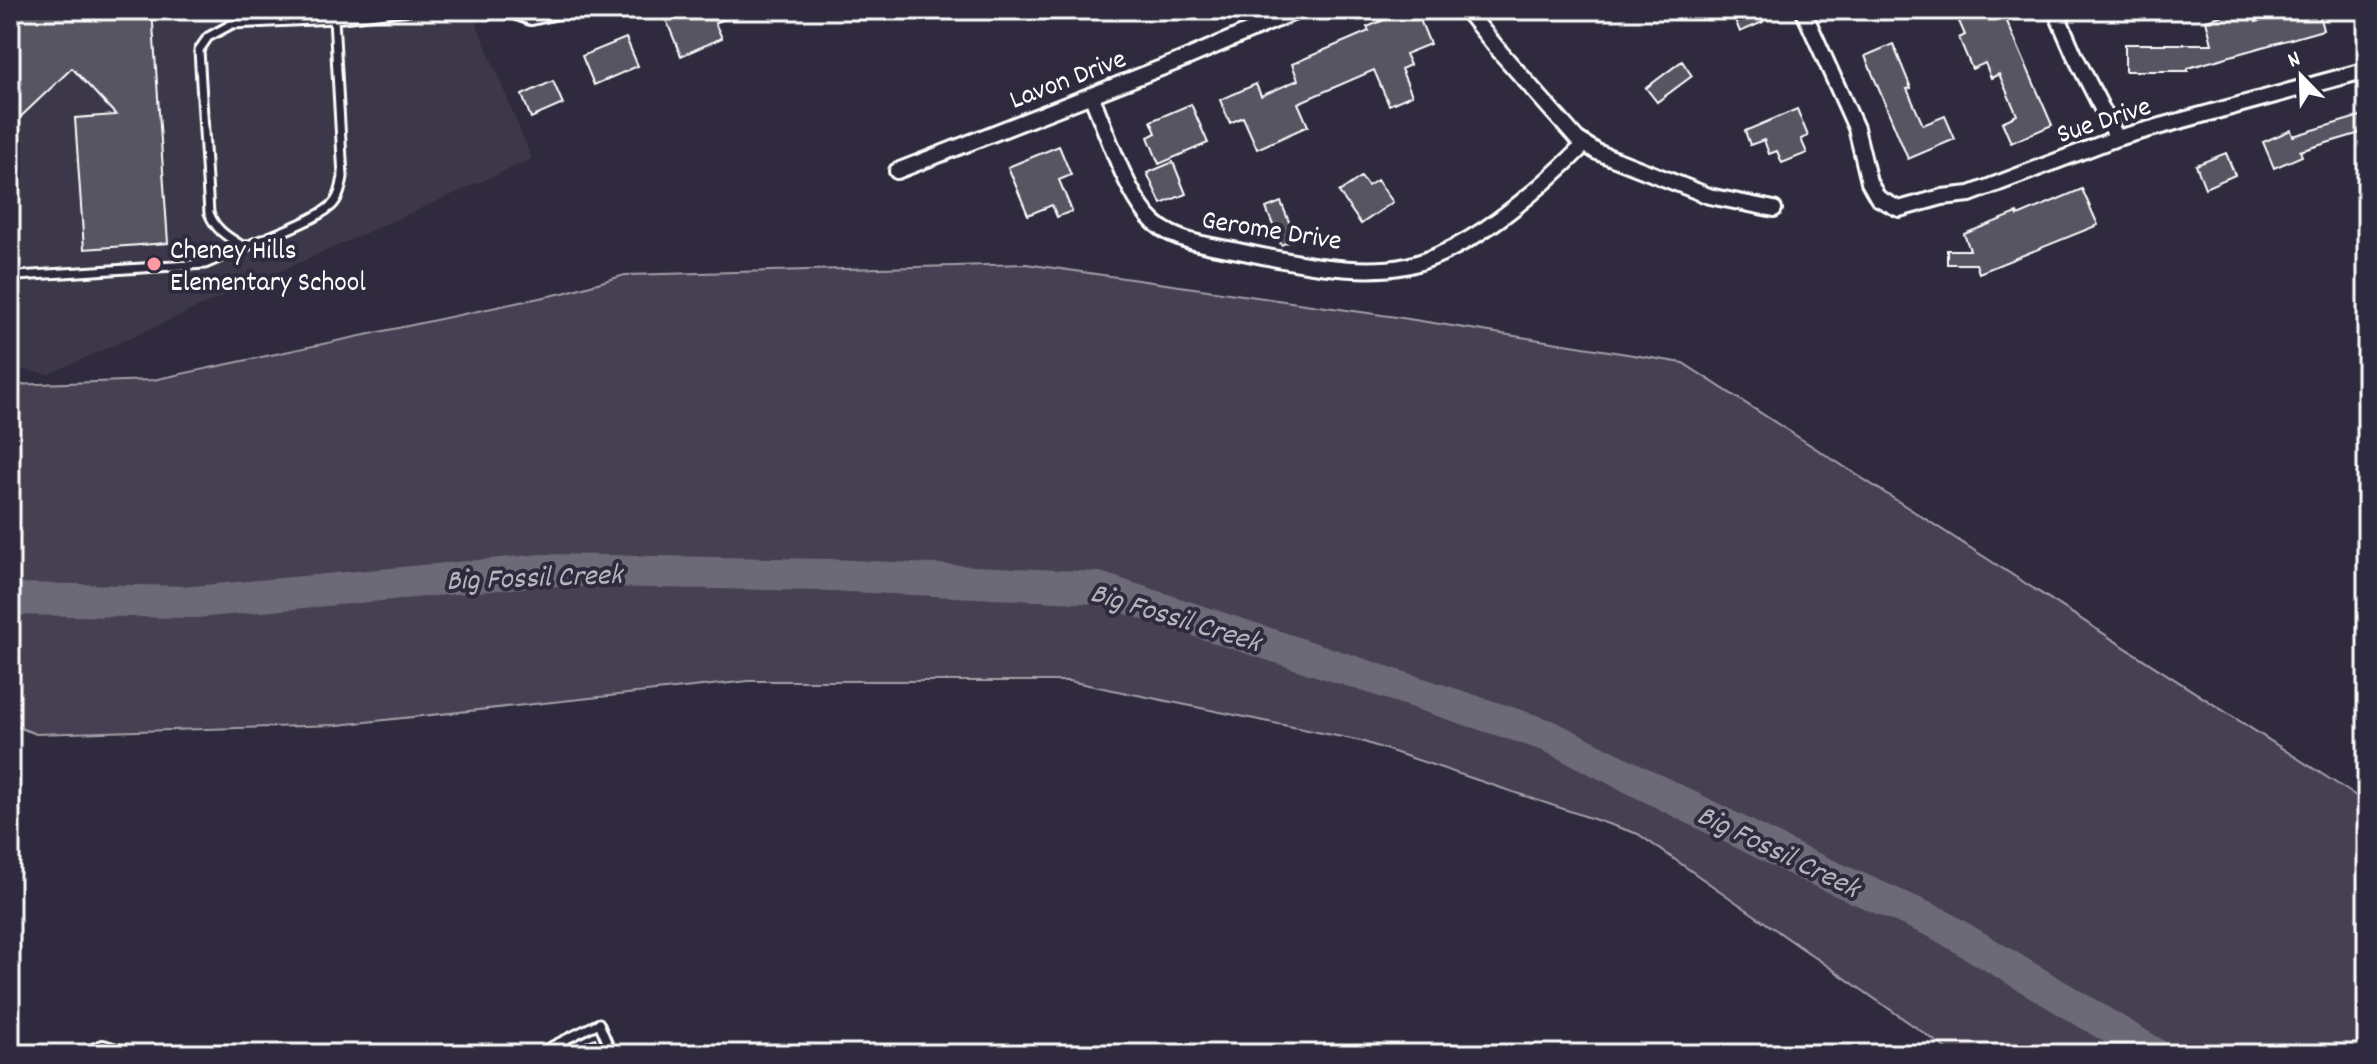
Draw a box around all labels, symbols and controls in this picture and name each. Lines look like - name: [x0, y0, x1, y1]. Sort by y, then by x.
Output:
- north arrow: [2261, 36, 2341, 116]
- street label: Lavon Drive: [1005, 41, 1133, 122]
- text: N: [2283, 44, 2306, 77]
- street label: Sue Drive: [2052, 89, 2157, 157]
- street label: Gerome Drive: [1198, 202, 1344, 264]
- place label: Cheney Hills Elementary School: [170, 233, 366, 305]
- marker: Cheney Hills Elementary School: [145, 255, 163, 273]
- water label: Big Fossil Creek: [446, 556, 625, 605]
- water label: Big Fossil Creek: [1084, 574, 1268, 667]
- water label: Big Fossil Creek: [1689, 796, 1868, 913]

